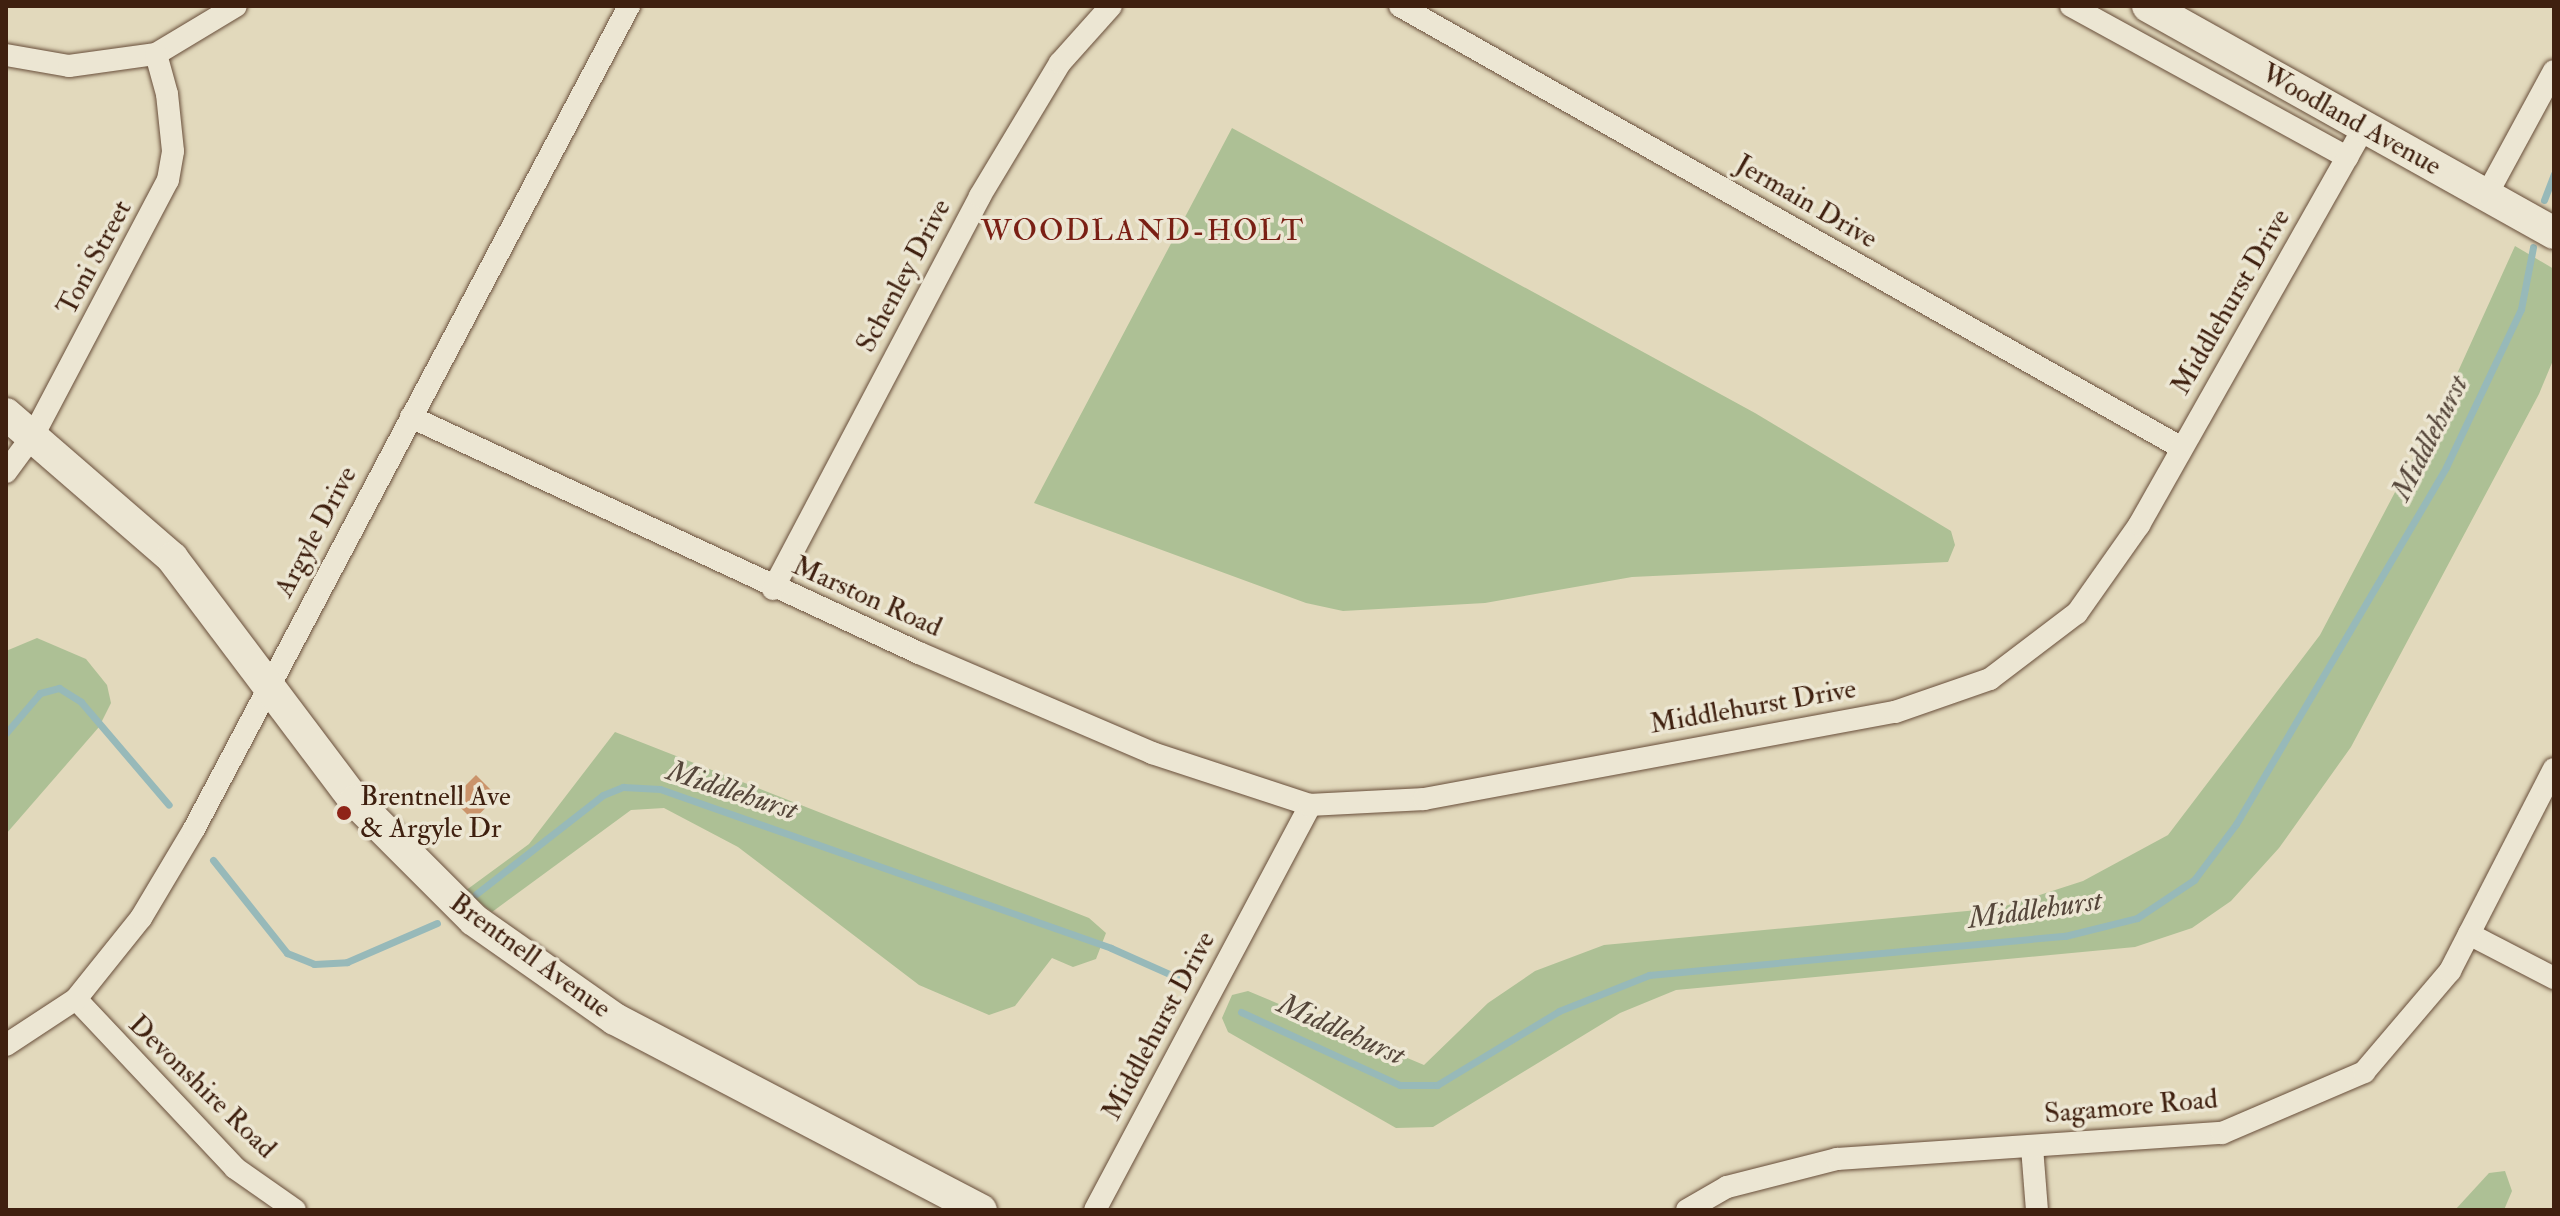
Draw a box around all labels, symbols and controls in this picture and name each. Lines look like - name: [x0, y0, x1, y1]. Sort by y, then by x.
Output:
- street label: Woodland Avenue: [2255, 57, 2447, 183]
- street label: Jermain Drive: [1729, 148, 1883, 256]
- street label: Schenley Drive: [850, 194, 958, 358]
- street label: Toni Street: [51, 195, 139, 321]
- street label: Middlehurst Drive: [2164, 203, 2298, 401]
- district label: WOODLAND-HOLT: [981, 213, 1305, 249]
- water label: Middlehurst: [2383, 370, 2477, 506]
- street label: Argyle Drive: [268, 461, 364, 603]
- street label: Marston Road: [787, 549, 947, 645]
- street label: Middlehurst Drive: [1647, 672, 1859, 742]
- water label: Middlehurst: [662, 753, 802, 829]
- place label: Brentnell Ave & Argyle Dr: [360, 780, 511, 846]
- marker: Brentnell Ave & Argyle Dr: [335, 804, 353, 822]
- water label: Middlehurst: [1966, 883, 2104, 937]
- street label: Brentnell Avenue: [443, 886, 617, 1026]
- street label: Middlehurst Drive: [1095, 926, 1223, 1126]
- water label: Middlehurst: [1272, 986, 1410, 1074]
- street label: Devonshire Road: [121, 1008, 283, 1166]
- street label: Sagamore Road: [2043, 1083, 2219, 1131]

